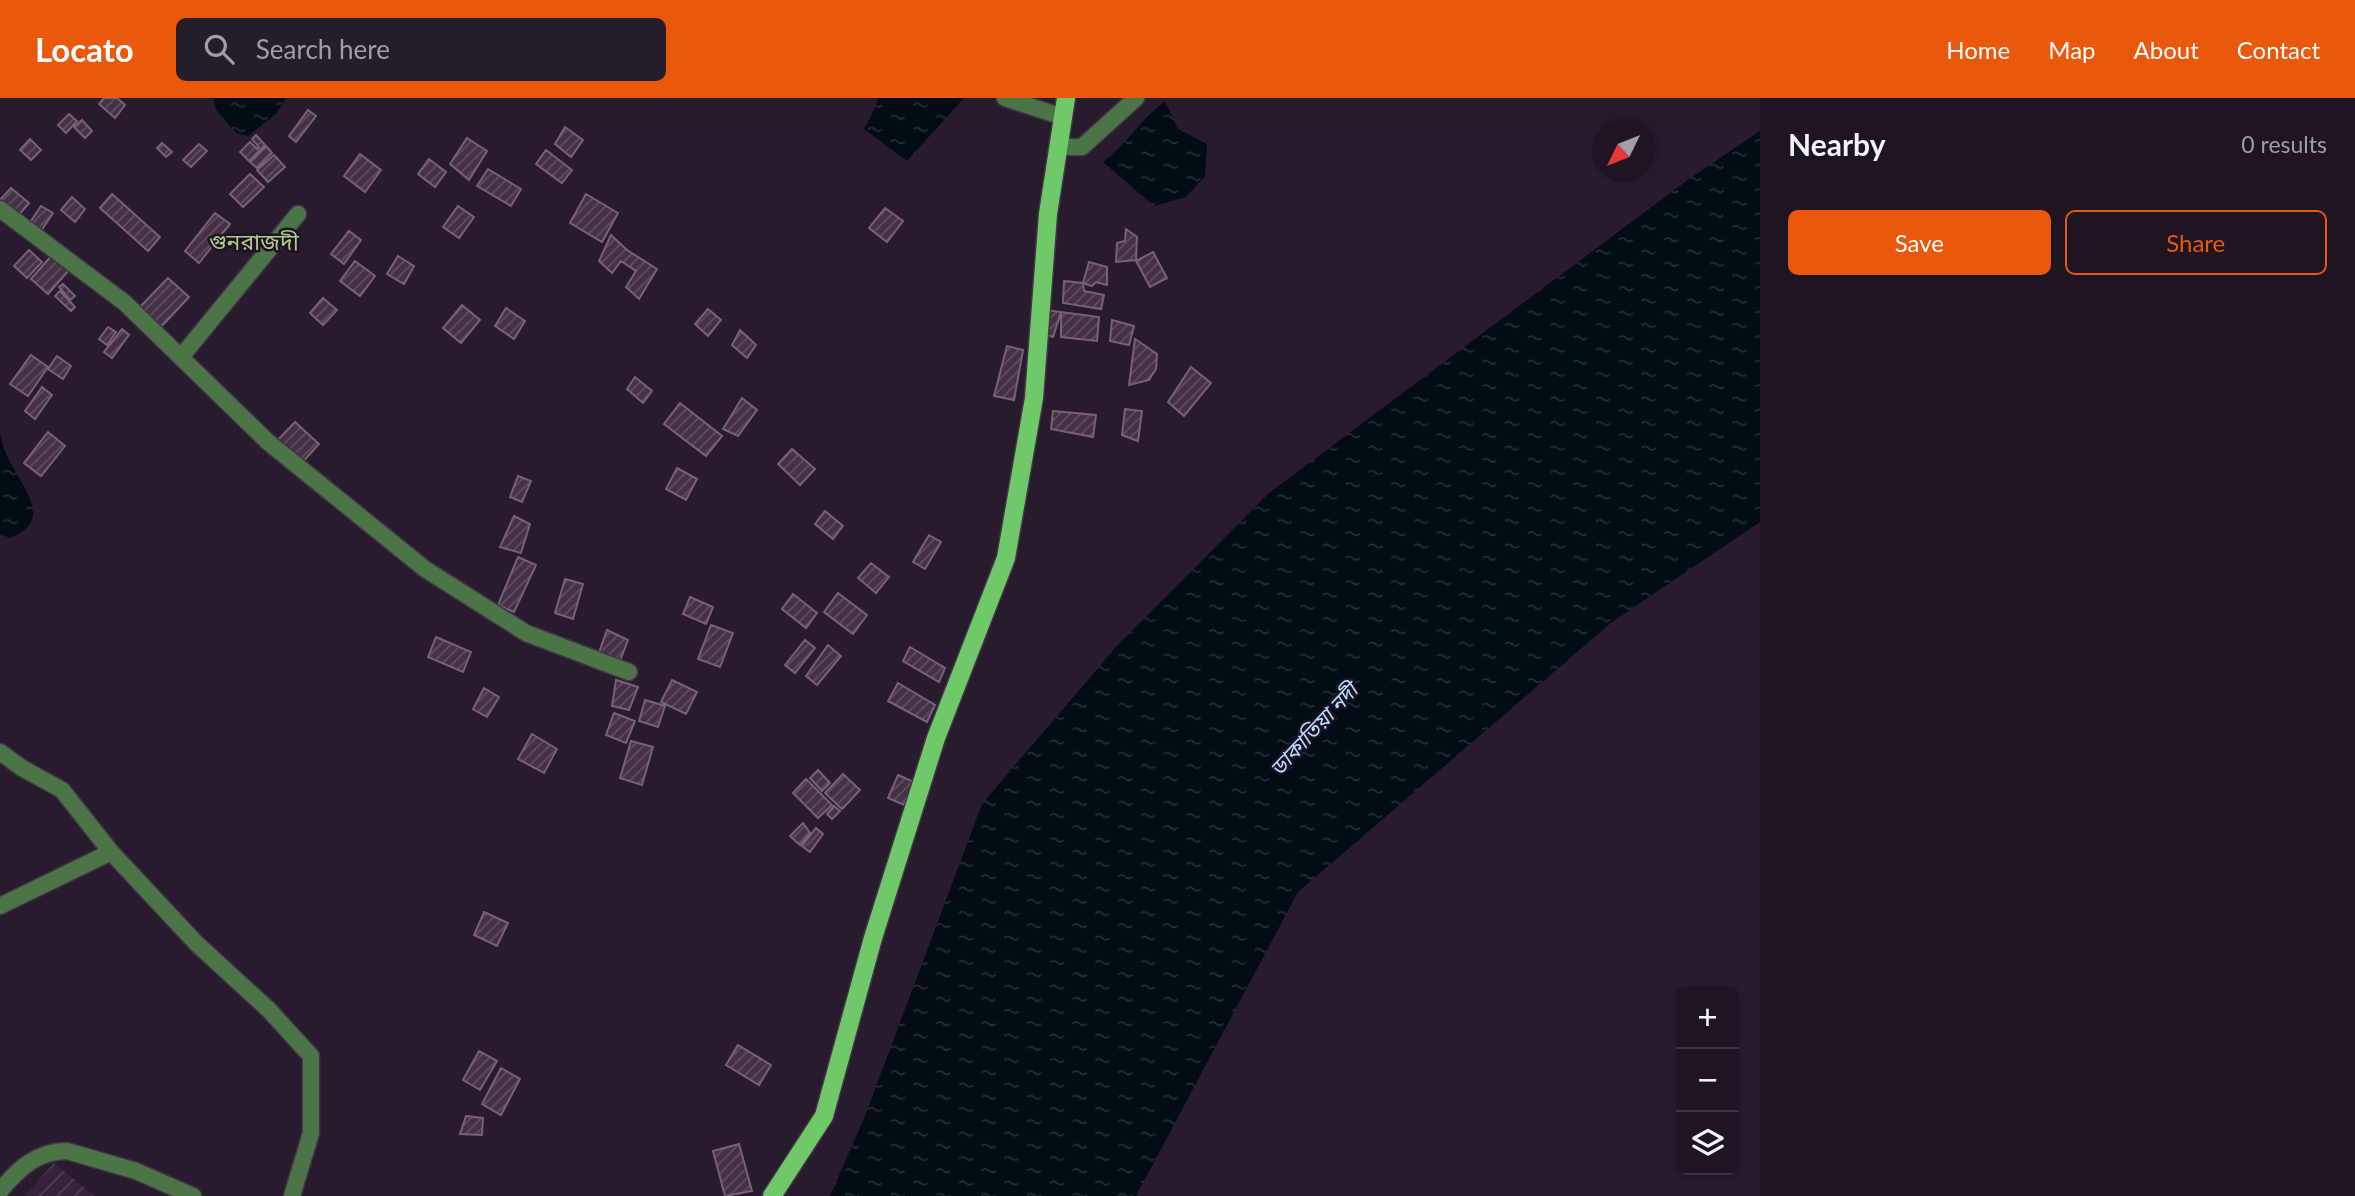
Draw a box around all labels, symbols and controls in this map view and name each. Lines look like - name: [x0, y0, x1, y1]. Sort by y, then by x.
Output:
- search box: [176, 18, 666, 81]
- text: Locato: [35, 29, 134, 69]
- icon: search: [200, 30, 238, 68]
- text: Search here: [256, 33, 390, 65]
- text: Home: [1946, 35, 2010, 64]
- text: Map: [2048, 35, 2096, 64]
- text: About: [2134, 35, 2199, 64]
- text: Contact: [2237, 35, 2320, 64]
- north arrow: [1592, 119, 1655, 182]
- text: Nearby: [1788, 126, 1886, 162]
- text: 0 results: [2241, 130, 2327, 158]
- button: Save: [1788, 210, 2051, 275]
- button: Share: [2065, 210, 2327, 275]
- district label: গুনরাজদী: [209, 227, 300, 255]
- water label: ডাকাতিয়া নদী: [1264, 674, 1365, 780]
- map controls: [1676, 986, 1739, 1175]
- button: +: [1676, 986, 1739, 1049]
- button: −: [1676, 1049, 1739, 1112]
- button: layers: [1676, 1112, 1739, 1175]

